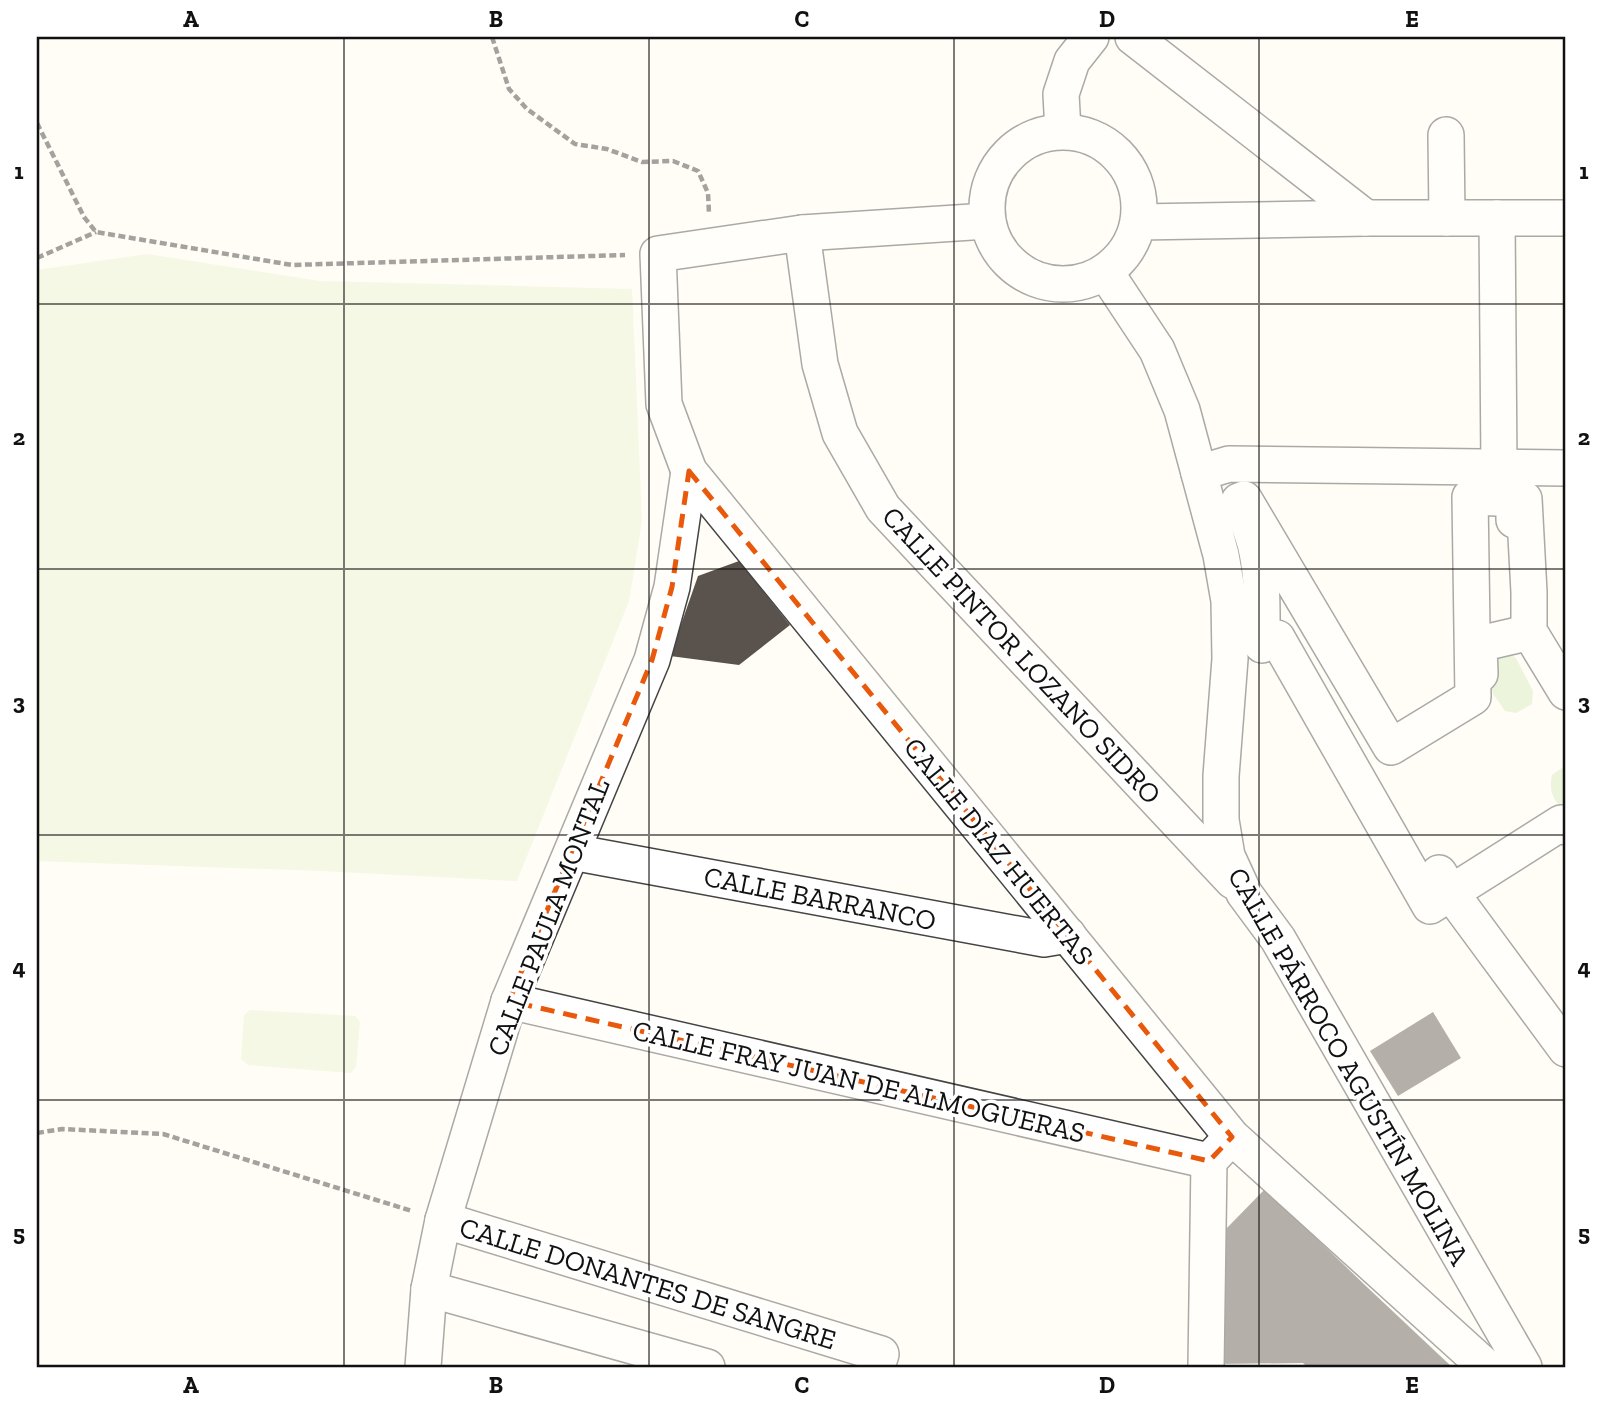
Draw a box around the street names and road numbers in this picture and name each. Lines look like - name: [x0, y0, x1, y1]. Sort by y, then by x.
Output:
- street label: CALLE PINTOR LOZANO SIDRO: [875, 500, 1168, 811]
- street label: CALLE DÍAZ HUERTAS: [897, 731, 1100, 971]
- street label: CALLE PAULA MONTAL: [480, 774, 617, 1061]
- street label: CALLE BARRANCO: [701, 860, 939, 937]
- street label: CALLE PÁRROCO AGUSTÍN MOLINA: [1221, 862, 1477, 1272]
- street label: CALLE FRAY JUAN DE ALMOGUERAS: [629, 1013, 1088, 1150]
- street label: CALLE DONANTES DE SANGRE: [456, 1210, 840, 1356]

